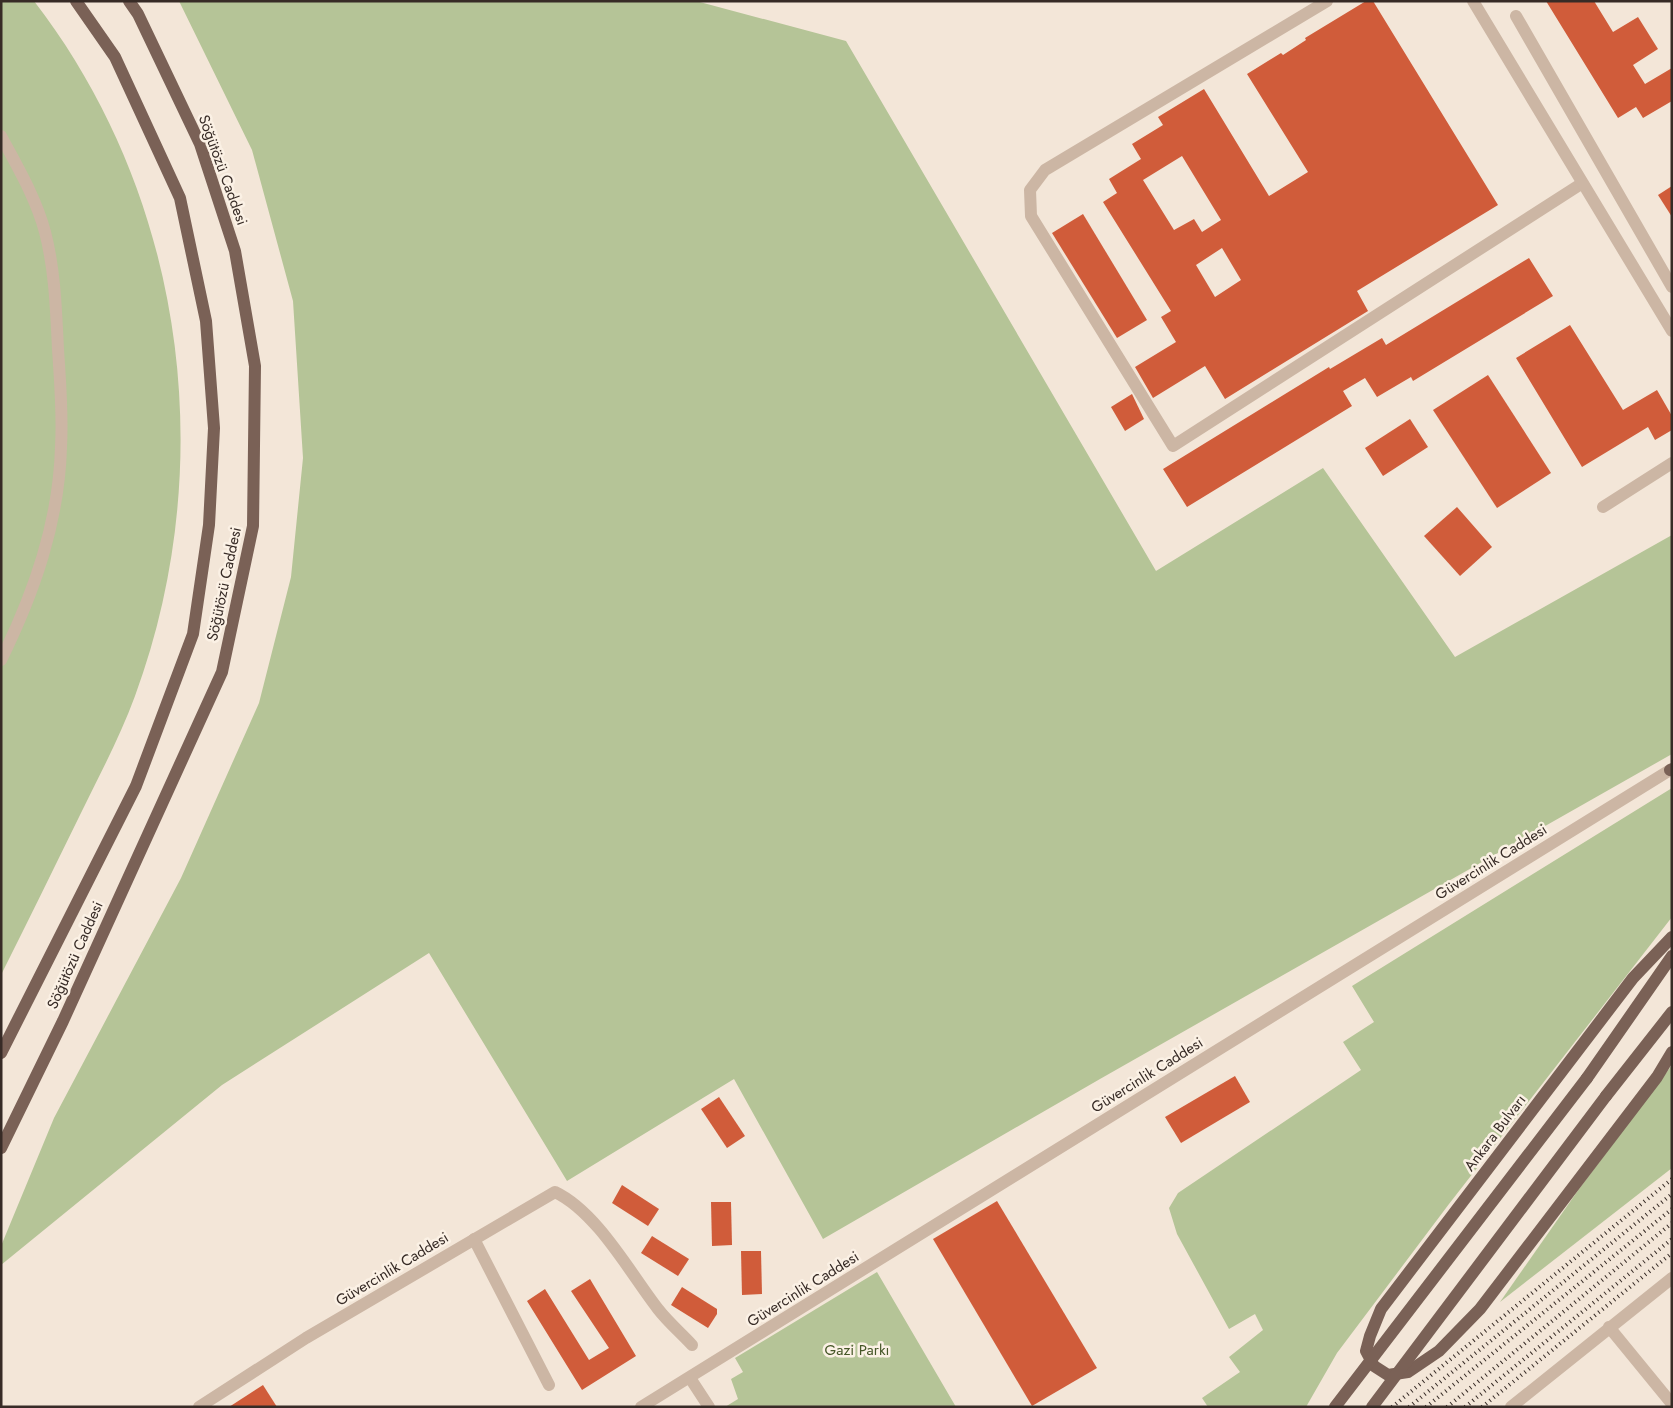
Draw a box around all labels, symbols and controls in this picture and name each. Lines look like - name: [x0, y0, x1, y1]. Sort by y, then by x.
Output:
- street label: Söğütözü Caddesi: [193, 112, 253, 228]
- street label: Söğütözü Caddesi: [201, 525, 247, 643]
- street label: Güvercinlik Caddesi: [1431, 819, 1551, 905]
- street label: Söğütözü Caddesi: [41, 898, 109, 1012]
- street label: Güvercinlik Caddesi: [1087, 1032, 1207, 1118]
- street label: Ankara Bulvarı: [1459, 1090, 1531, 1176]
- street label: Güvercinlik Caddesi: [331, 1227, 453, 1311]
- street label: Güvercinlik Caddesi: [743, 1246, 863, 1332]
- park label: Gazi Parkı: [825, 1339, 889, 1361]

